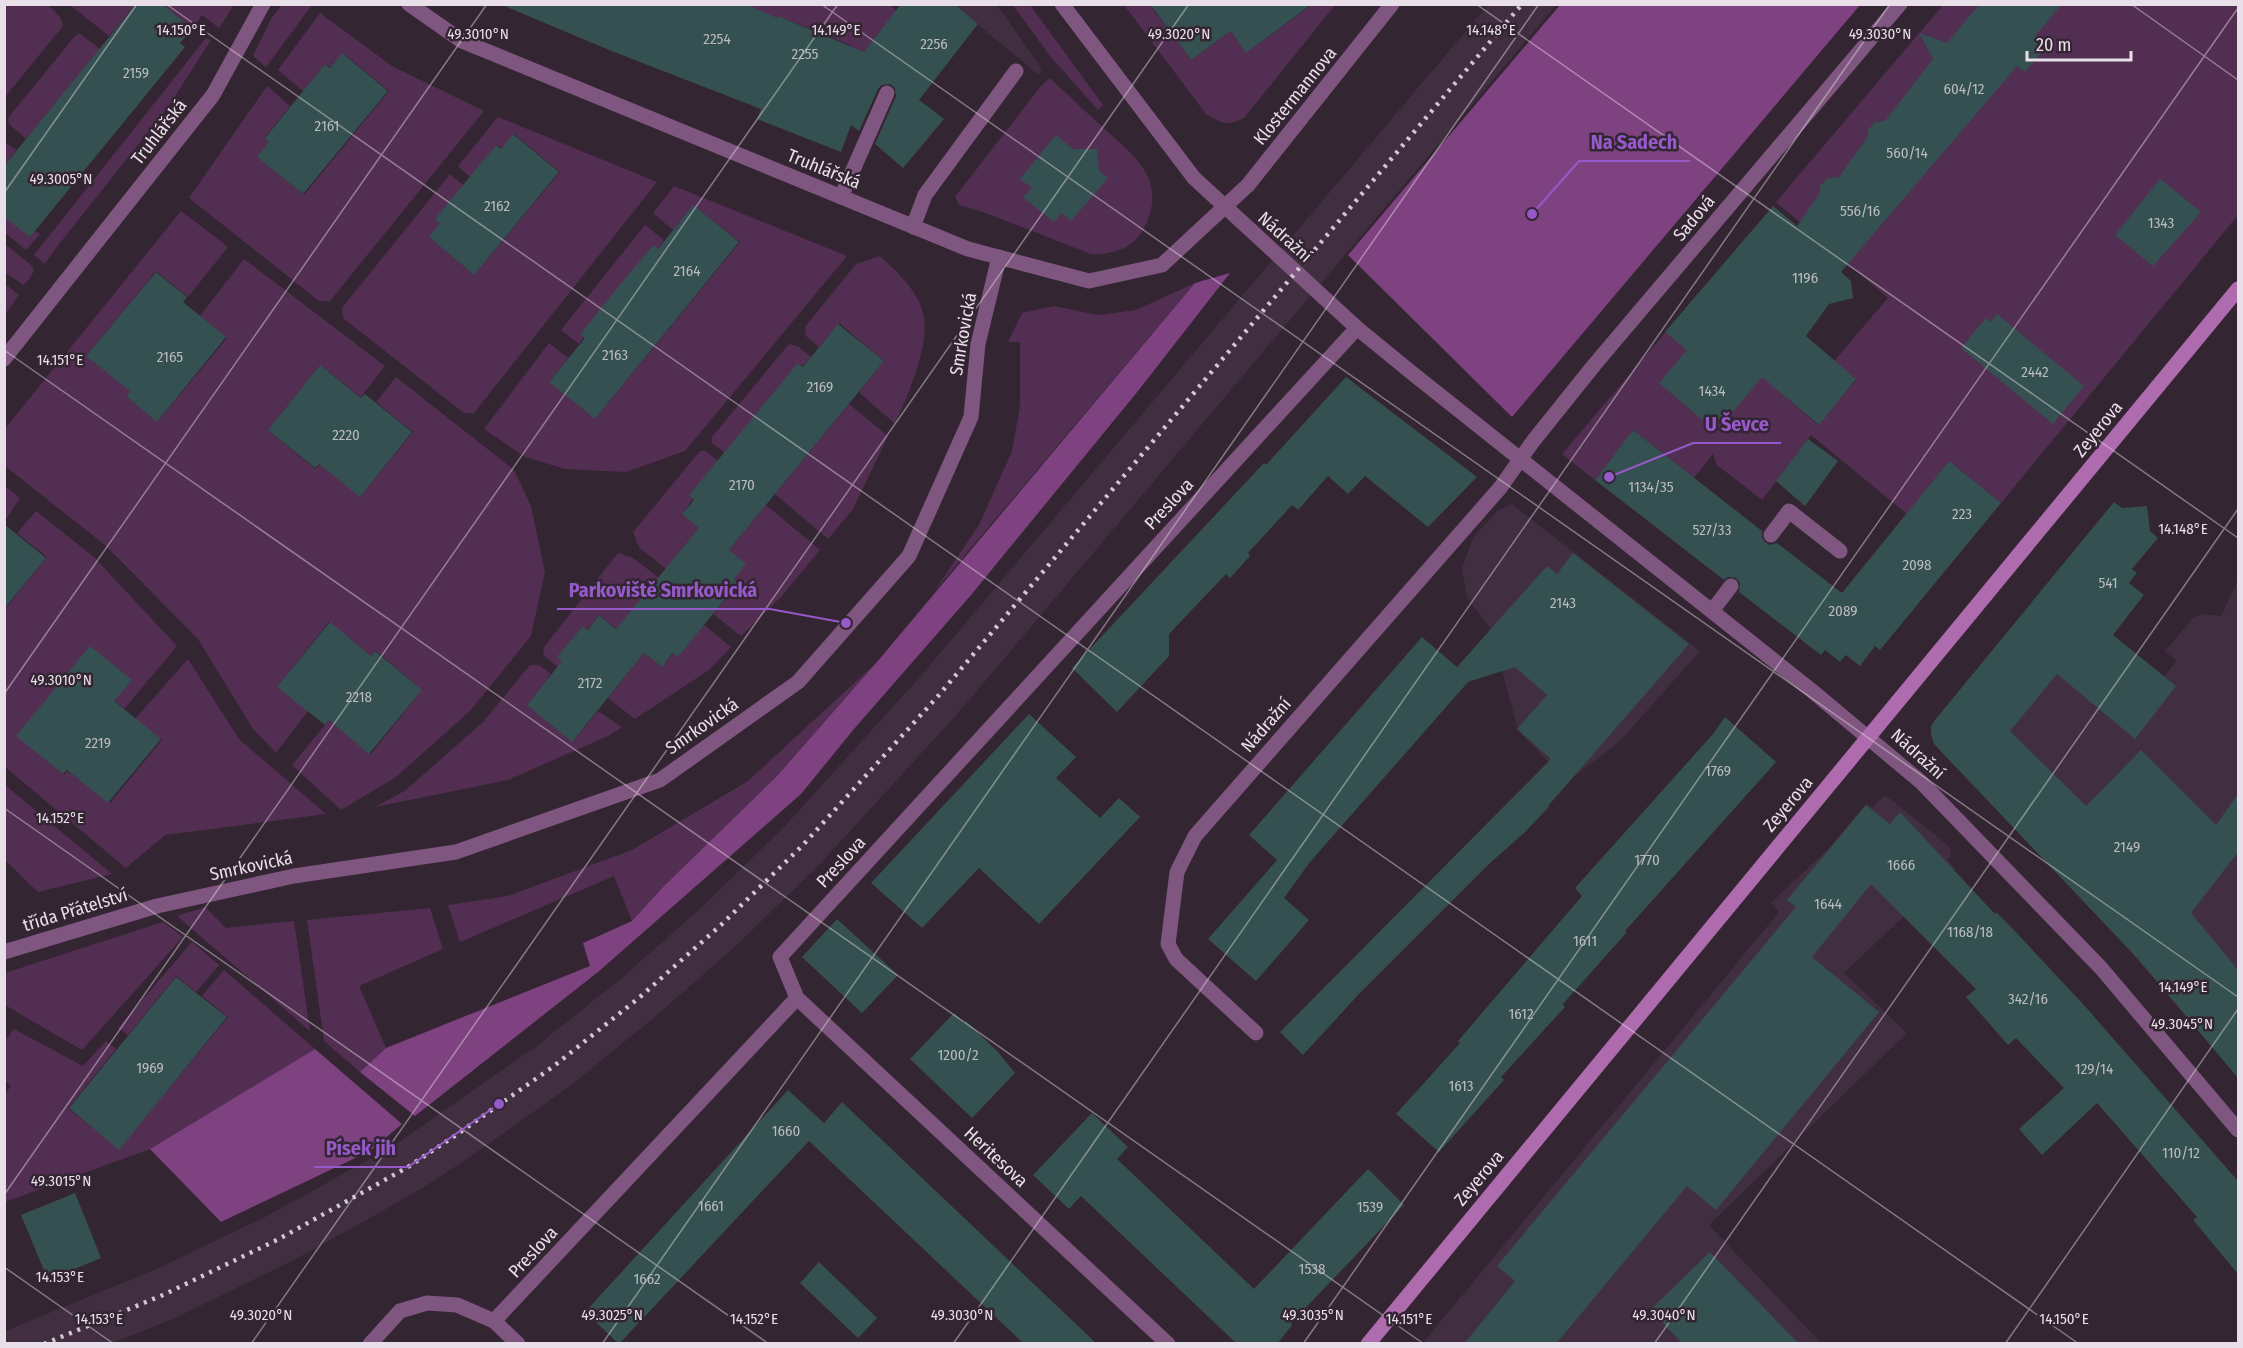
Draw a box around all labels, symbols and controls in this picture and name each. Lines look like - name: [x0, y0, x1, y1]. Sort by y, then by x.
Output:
- text: 14.150°E: [156, 21, 206, 39]
- text: 14.149°E: [812, 21, 861, 39]
- text: 14.148°E: [1466, 21, 1516, 39]
- scale bar: [2027, 24, 2130, 62]
- text: 49.3010°N: [447, 25, 509, 43]
- text: 49.3020°N: [1148, 25, 1210, 43]
- text: 49.3030°N: [1849, 25, 1911, 43]
- house number: 2254: [703, 30, 731, 48]
- text: 20 m: [2036, 34, 2071, 56]
- house number: 2256: [920, 35, 948, 53]
- street label: Klostermannova: [1249, 42, 1341, 149]
- house number: 2255: [792, 45, 819, 63]
- house number: 2159: [123, 64, 149, 82]
- house number: 604/12: [1944, 80, 1985, 98]
- street label: Truhlářská: [127, 95, 192, 169]
- house number: 2161: [315, 117, 339, 135]
- callout: Na Sadech: [1579, 123, 1690, 161]
- text: Na Sadech: [1591, 130, 1677, 154]
- street label: Truhlářská: [784, 144, 864, 194]
- house number: 560/14: [1886, 144, 1928, 162]
- text: 49.3005°N: [30, 170, 92, 188]
- street label: Sadová: [1668, 190, 1720, 246]
- house number: 2162: [484, 197, 510, 215]
- house number: 556/16: [1840, 202, 1880, 220]
- street label: Nádražní: [1253, 207, 1317, 267]
- house number: 1343: [2148, 214, 2174, 232]
- house number: 2164: [674, 262, 700, 280]
- house number: 1196: [1792, 269, 1818, 287]
- street label: Smrkovická: [945, 291, 981, 377]
- house number: 2163: [602, 346, 628, 364]
- house number: 2165: [157, 348, 183, 366]
- text: 14.151°E: [37, 351, 83, 369]
- house number: 2442: [2021, 363, 2049, 381]
- house number: 2169: [807, 378, 833, 396]
- house number: 1434: [1699, 382, 1725, 400]
- street label: Zeyerova: [2069, 396, 2127, 461]
- callout: U Ševce: [1693, 405, 1781, 443]
- text: U Ševce: [1705, 411, 1769, 436]
- house number: 2220: [332, 426, 360, 444]
- street label: Preslova: [1140, 474, 1198, 534]
- house number: 2170: [729, 476, 755, 494]
- house number: 1134/35: [1628, 478, 1674, 496]
- house number: 223: [1952, 505, 1972, 523]
- text: 14.148°E: [2158, 520, 2208, 538]
- house number: 527/33: [1693, 521, 1732, 539]
- house number: 2098: [1902, 556, 1932, 574]
- callout: Parkoviště Smrkovická: [557, 571, 770, 609]
- house number: 541: [2098, 574, 2118, 592]
- text: Parkoviště Smrkovická: [569, 578, 757, 602]
- house number: 2143: [1550, 594, 1576, 612]
- house number: 2089: [1828, 602, 1858, 620]
- text: 49.3010°N: [30, 671, 92, 689]
- house number: 2172: [578, 674, 603, 692]
- house number: 2218: [346, 688, 372, 706]
- street label: Smrkovická: [661, 693, 743, 759]
- street label: Nádražní: [1236, 693, 1296, 757]
- street label: Nádražní: [1886, 724, 1950, 784]
- house number: 2219: [85, 734, 111, 752]
- house number: 1769: [1705, 762, 1731, 780]
- street label: Zeyerova: [1759, 772, 1818, 836]
- text: 14.152°E: [36, 809, 84, 827]
- street label: Preslova: [812, 832, 870, 892]
- house number: 2149: [2114, 838, 2140, 856]
- street label: Smrkovická: [208, 846, 294, 885]
- house number: 1770: [1634, 851, 1660, 869]
- house number: 1666: [1887, 856, 1915, 874]
- street label: třída Přátelství: [20, 884, 130, 936]
- house number: 1644: [1814, 895, 1842, 913]
- house number: 1168/18: [1947, 923, 1993, 941]
- house number: 1611: [1573, 932, 1597, 950]
- text: 14.149°E: [2159, 978, 2208, 996]
- house number: 342/16: [2008, 990, 2048, 1008]
- house number: 1612: [1508, 1005, 1534, 1023]
- text: 49.3045°N: [2151, 1015, 2213, 1033]
- house number: 1200/2: [937, 1046, 979, 1064]
- house number: 1969: [136, 1059, 164, 1077]
- house number: 129/14: [2075, 1060, 2113, 1078]
- house number: 1613: [1448, 1077, 1474, 1095]
- house number: 1660: [772, 1122, 800, 1140]
- street label: Heritesova: [960, 1122, 1032, 1192]
- callout: Písek jih: [314, 1129, 408, 1167]
- text: Písek jih: [326, 1136, 396, 1160]
- house number: 110/12: [2162, 1144, 2200, 1162]
- street label: Zeyerova: [1450, 1146, 1509, 1210]
- text: 49.3015°N: [31, 1172, 91, 1190]
- house number: 1661: [698, 1197, 724, 1215]
- house number: 1539: [1357, 1198, 1383, 1216]
- street label: Preslova: [504, 1222, 562, 1282]
- house number: 1538: [1299, 1260, 1325, 1278]
- text: 14.153°E: [36, 1268, 84, 1286]
- house number: 1662: [633, 1270, 661, 1288]
- text: 49.3020°N: [230, 1306, 292, 1324]
- text: 49.3025°N: [581, 1306, 643, 1324]
- text: 49.3030°N: [931, 1306, 993, 1324]
- text: 49.3035°N: [1282, 1306, 1344, 1324]
- text: 49.3040°N: [1632, 1306, 1696, 1324]
- text: 14.153°E: [75, 1310, 123, 1328]
- text: 14.152°E: [730, 1310, 778, 1328]
- text: 14.151°E: [1386, 1310, 1432, 1328]
- text: 14.150°E: [2039, 1310, 2089, 1328]

